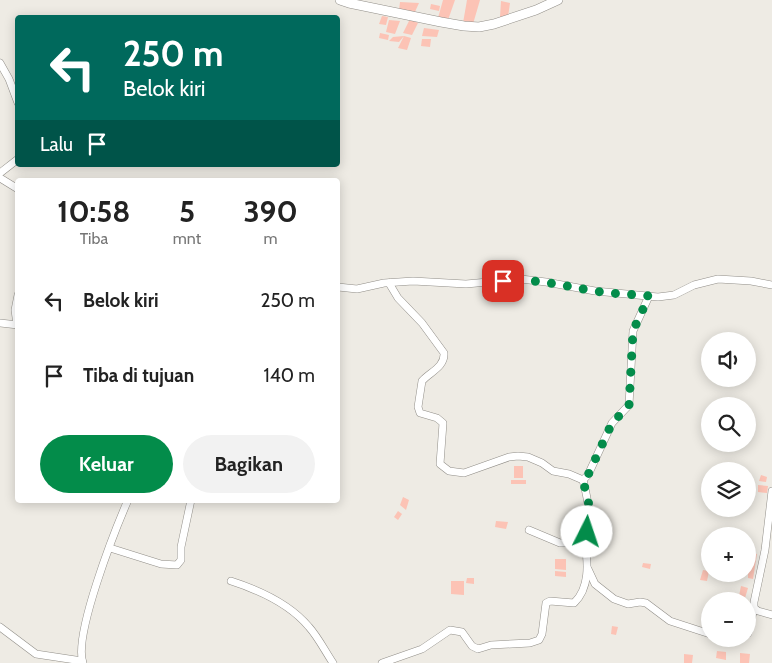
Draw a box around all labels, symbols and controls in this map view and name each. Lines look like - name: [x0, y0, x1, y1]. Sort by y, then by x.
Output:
- text: 250 m: [123, 32, 223, 75]
- icon: left: [40, 35, 105, 100]
- text: Belok kiri: [123, 75, 206, 102]
- icon: arrive: [83, 130, 111, 158]
- text: Lalu: [40, 133, 73, 156]
- text: 10:58: [57, 193, 130, 230]
- text: 5: [179, 193, 195, 230]
- text: 390: [243, 193, 298, 230]
- text: Tiba: [80, 229, 108, 248]
- text: mnt: [173, 229, 201, 248]
- text: m: [264, 229, 278, 248]
- pin: [482, 260, 524, 302]
- icon: arrive: [489, 267, 517, 295]
- icon: left: [40, 287, 68, 315]
- text: Belok kiri: [83, 289, 159, 312]
- text: 250 m: [261, 289, 315, 312]
- map controls: [701, 332, 756, 647]
- button: sound: [701, 332, 756, 387]
- icon: arrive: [40, 362, 68, 390]
- text: Tiba di tujuan: [83, 364, 194, 387]
- text: 140 m: [264, 364, 315, 387]
- button: search: [701, 397, 756, 452]
- button: Keluar: [40, 435, 173, 493]
- button: Bagikan: [183, 435, 315, 493]
- button: layers: [701, 462, 756, 517]
- position arrow: [560, 505, 612, 557]
- button: +: [701, 527, 756, 582]
- button: −: [701, 592, 756, 647]

